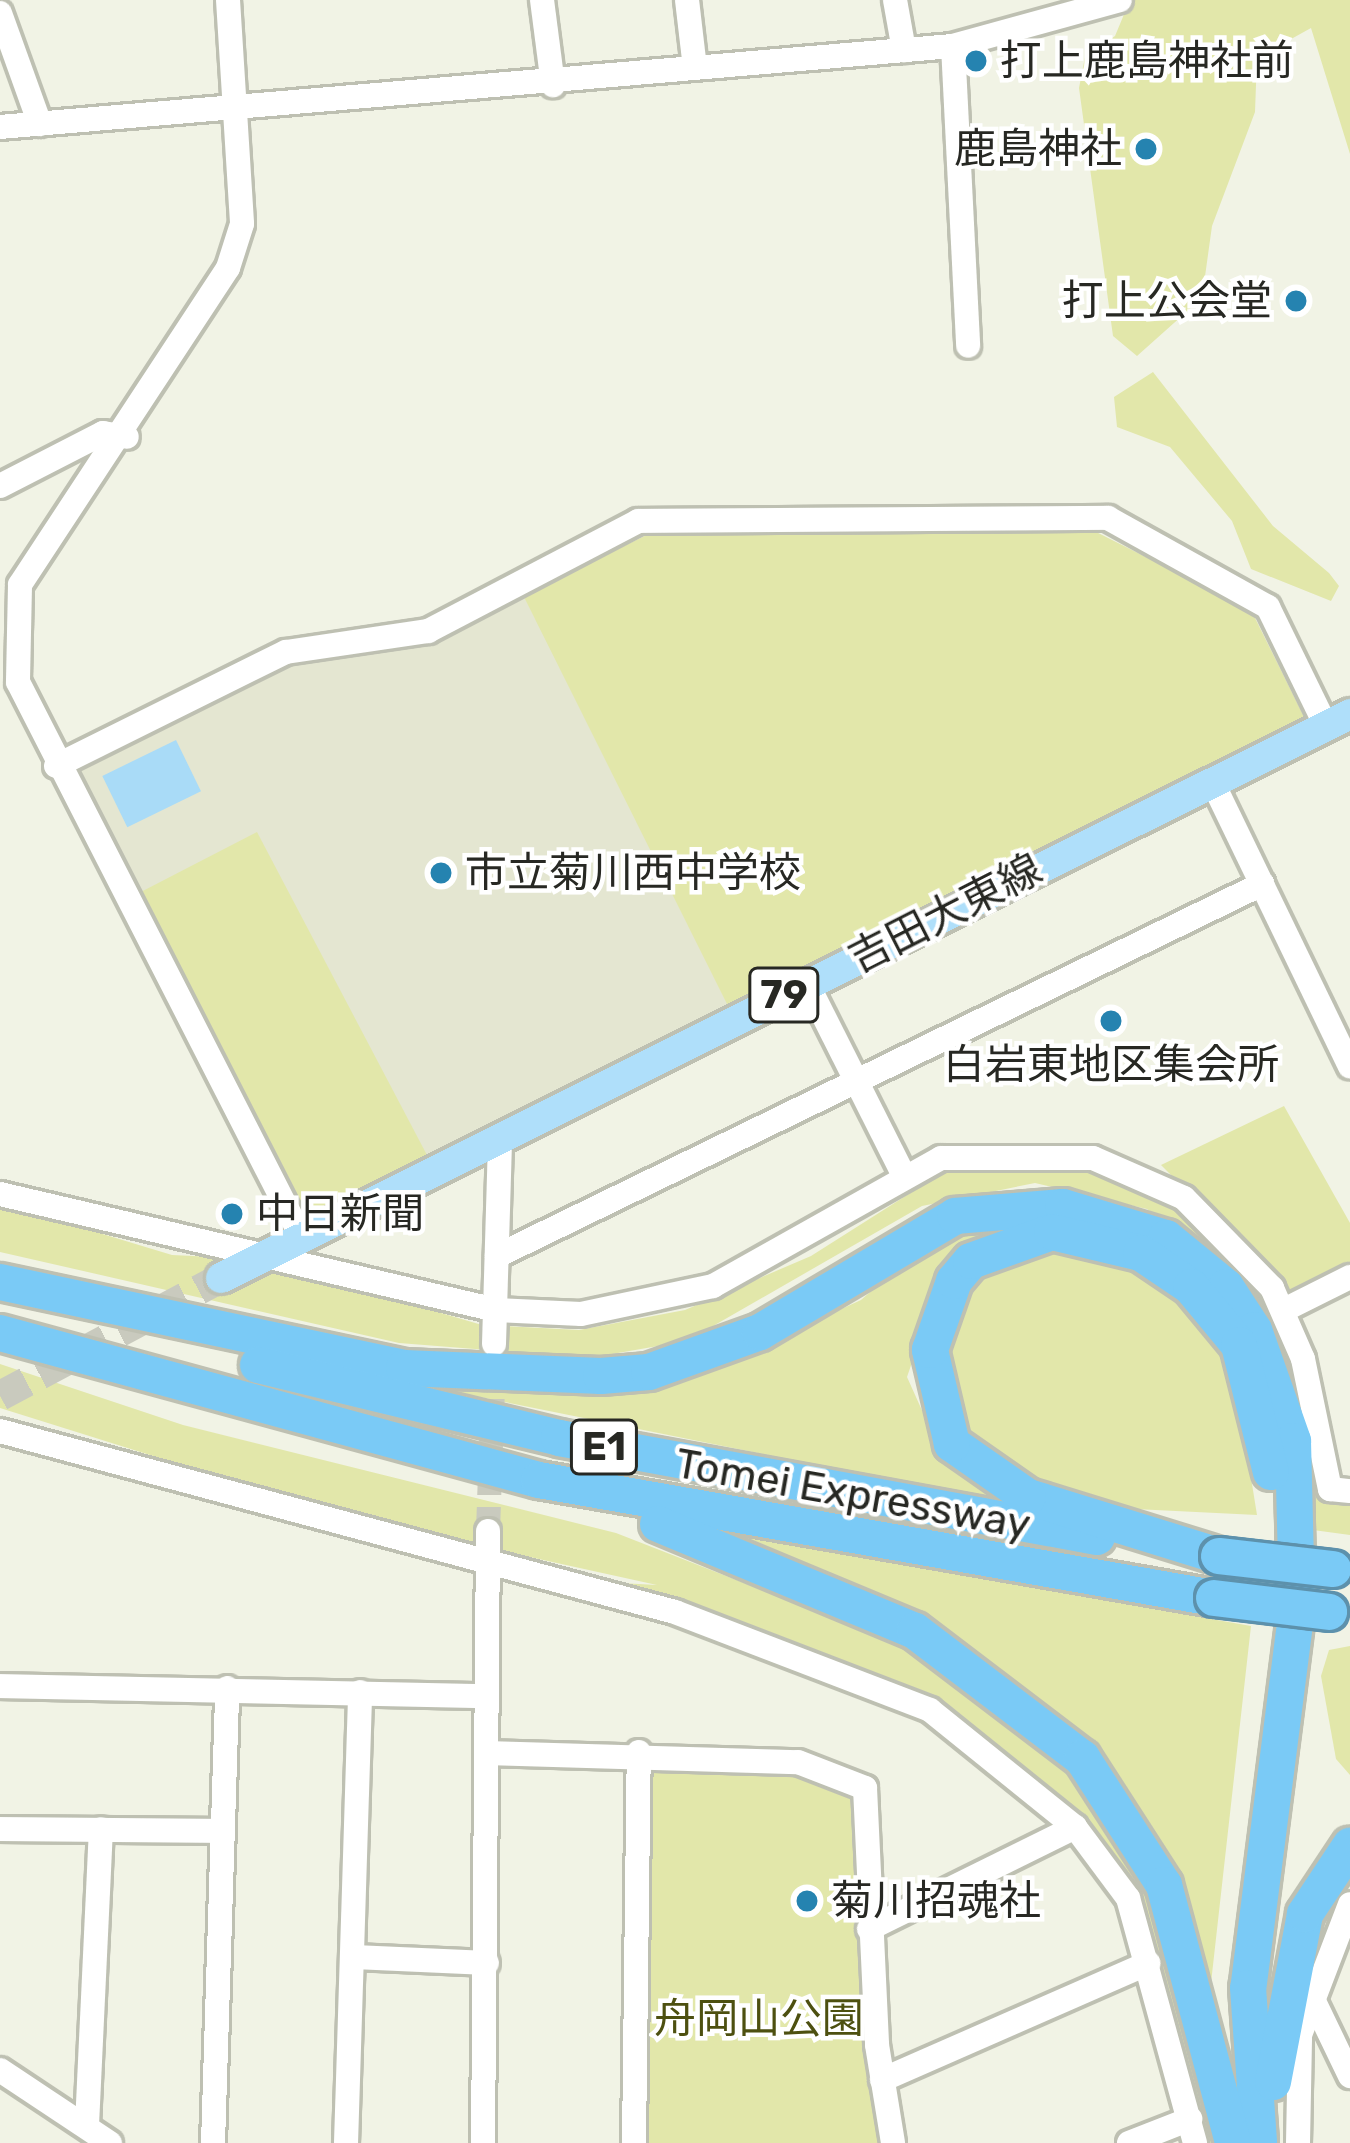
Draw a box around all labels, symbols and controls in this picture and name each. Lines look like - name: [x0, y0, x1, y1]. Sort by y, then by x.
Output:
- place label: 打上鹿島神社前: [1000, 36, 1294, 86]
- marker: 打上鹿島神社前: [963, 48, 989, 74]
- place label: 鹿島神社: [954, 124, 1122, 174]
- marker: 鹿島神社: [1133, 136, 1159, 162]
- place label: 打上公会堂: [1062, 276, 1272, 326]
- marker: 打上公会堂: [1283, 288, 1309, 314]
- street label: 吉田大東線: [840, 844, 1050, 984]
- place label: 市立菊川西中学校: [465, 848, 801, 898]
- marker: 市立菊川西中学校: [428, 860, 454, 886]
- road number: 79: [748, 962, 820, 1028]
- marker: 白岩東地区集会所: [1098, 1008, 1124, 1034]
- place label: 白岩東地区集会所: [943, 1040, 1279, 1090]
- place label: 中日新聞: [256, 1189, 424, 1239]
- marker: 中日新聞: [219, 1201, 245, 1227]
- road number: E1: [568, 1414, 640, 1480]
- street label: Tomei Expressway: [672, 1438, 1034, 1550]
- place label: 菊川招魂社: [831, 1876, 1041, 1926]
- marker: 菊川招魂社: [794, 1888, 820, 1914]
- park label: 舟岡山公園: [654, 1994, 864, 2044]

